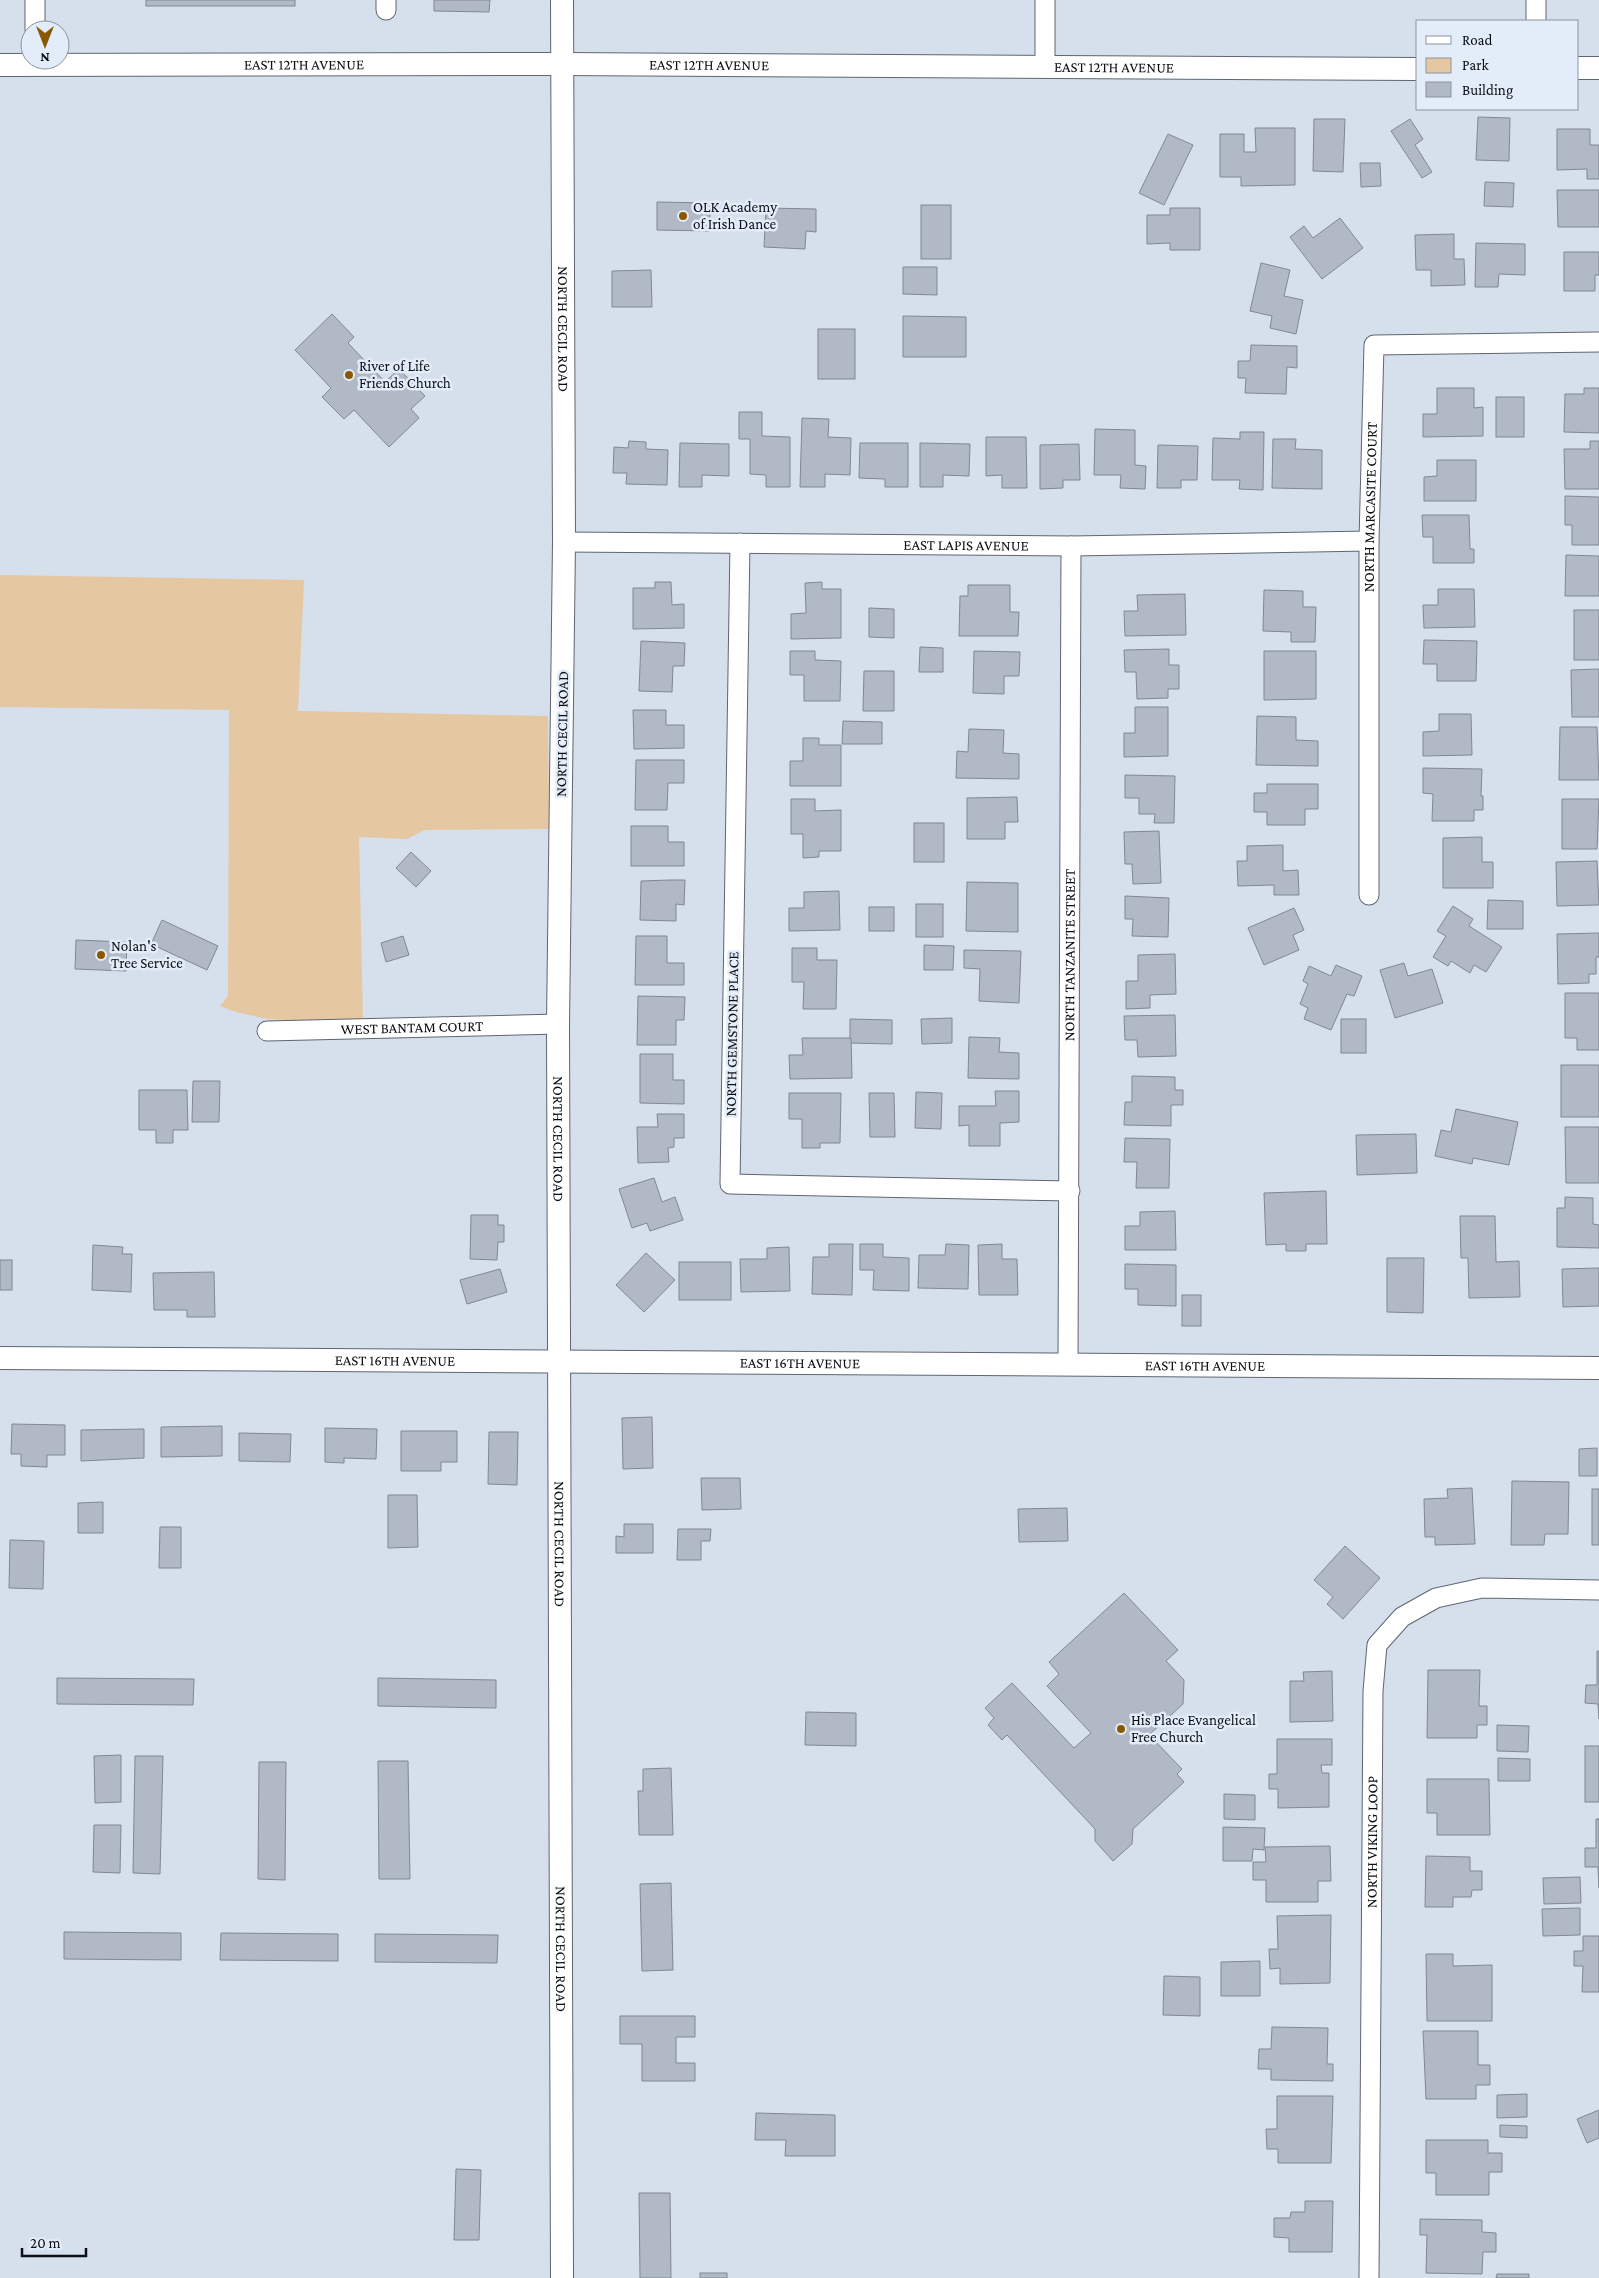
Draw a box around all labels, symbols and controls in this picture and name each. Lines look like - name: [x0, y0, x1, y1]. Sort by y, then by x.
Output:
- north arrow: [20, 20, 70, 70]
- legend: [1416, 20, 1579, 110]
- text: Road: [1462, 32, 1493, 48]
- text: N: [40, 50, 50, 66]
- street label: EAST 12TH AVENUE: [244, 56, 364, 73]
- street label: EAST 12TH AVENUE: [649, 57, 769, 73]
- text: Park: [1462, 57, 1489, 73]
- street label: EAST 12TH AVENUE: [1054, 59, 1174, 76]
- text: Building: [1462, 82, 1513, 99]
- place label: OLK Academy of Irish Dance: [693, 199, 777, 232]
- marker: OLK Academy of Irish Dance: [677, 210, 689, 222]
- street label: NORTH CECIL ROAD: [555, 266, 571, 392]
- place label: River of Life Friends Church: [359, 358, 451, 391]
- marker: River of Life Friends Church: [343, 369, 355, 381]
- street label: NORTH MARCASITE COURT: [1361, 422, 1380, 592]
- street label: EAST LAPIS AVENUE: [903, 537, 1029, 554]
- street label: NORTH CECIL ROAD: [553, 671, 571, 797]
- street label: NORTH TANZANITE STREET: [1061, 869, 1078, 1041]
- place label: Nolan's Tree Service: [111, 938, 183, 971]
- marker: Nolan's Tree Service: [95, 949, 107, 961]
- street label: NORTH GEMSTONE PLACE: [723, 951, 741, 1117]
- street label: WEST BANTAM COURT: [340, 1018, 483, 1037]
- street label: NORTH CECIL ROAD: [550, 1076, 567, 1202]
- street label: EAST 16TH AVENUE: [335, 1352, 455, 1369]
- street label: EAST 16TH AVENUE: [740, 1355, 860, 1371]
- street label: EAST 16TH AVENUE: [1145, 1357, 1265, 1374]
- street label: NORTH CECIL ROAD: [551, 1481, 568, 1607]
- place label: His Place Evangelical Free Church: [1131, 1712, 1256, 1745]
- marker: His Place Evangelical Free Church: [1115, 1723, 1127, 1735]
- street label: NORTH VIKING LOOP: [1364, 1776, 1380, 1908]
- street label: NORTH CECIL ROAD: [553, 1886, 569, 2012]
- scale bar: [22, 2226, 86, 2258]
- text: 20 m: [30, 2235, 61, 2251]

